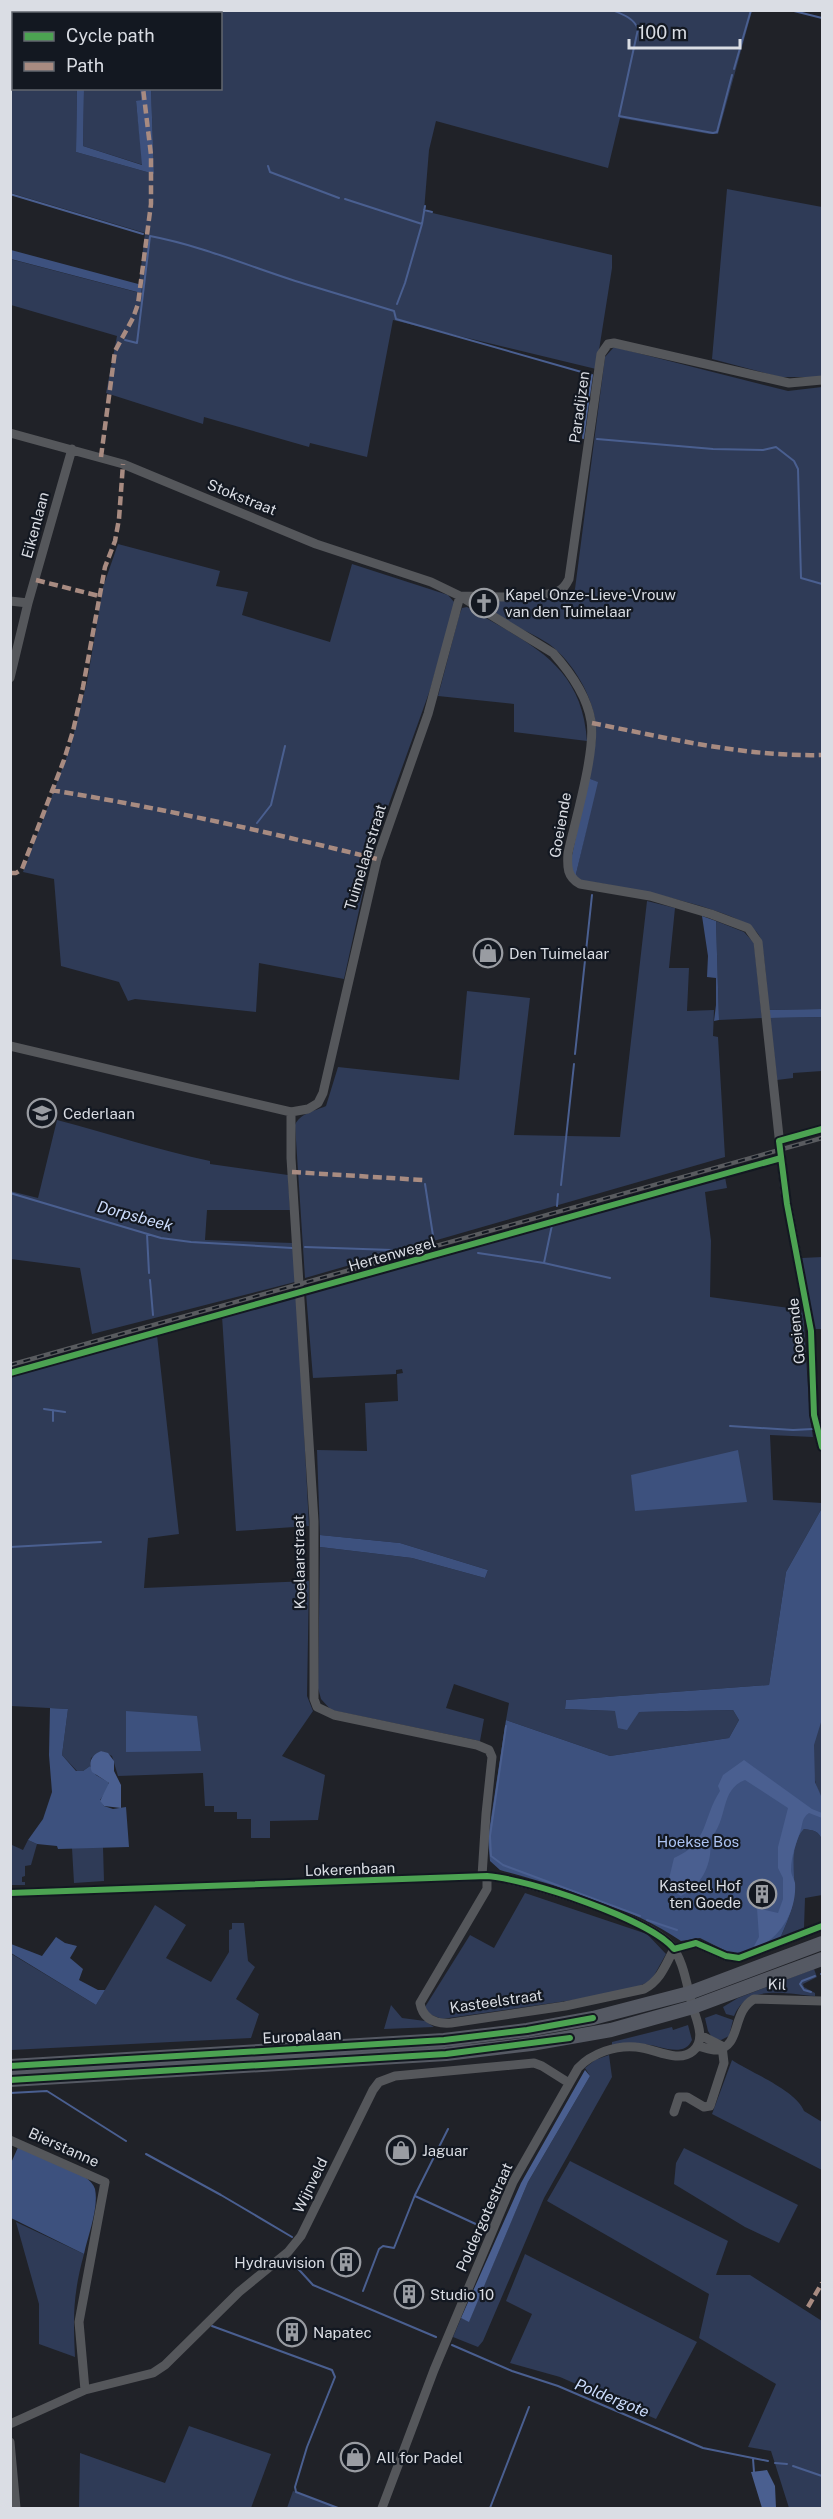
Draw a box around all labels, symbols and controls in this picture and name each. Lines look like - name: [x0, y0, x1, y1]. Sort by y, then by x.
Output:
- legend: [12, 12, 222, 90]
- scale bar: [629, 12, 740, 50]
- text: 100 m: [638, 22, 687, 43]
- text: Cycle path: [66, 25, 155, 46]
- text: Path: [66, 55, 104, 76]
- street label: Paradijzen: [566, 370, 592, 444]
- street label: Stokstraat: [205, 475, 279, 519]
- street label: Eikenlaan: [18, 490, 52, 560]
- place label: Kapel Onze-Lieve-Vrouw van den Tuimelaar: [505, 586, 676, 620]
- church icon: Kapel Onze-Lieve-Vrouw van den Tuimelaar: [468, 587, 500, 619]
- street label: Goeiende: [546, 791, 574, 859]
- street label: Tuimelaarstraat: [341, 802, 389, 912]
- shop icon: Den Tuimelaar: [472, 937, 504, 969]
- place label: Den Tuimelaar: [509, 945, 609, 962]
- school or university icon: Cederlaan: [26, 1097, 58, 1129]
- place label: Cederlaan: [63, 1105, 135, 1122]
- water label: Dorpsbeek: [95, 1197, 175, 1235]
- street label: Hertenwegel: [346, 1233, 438, 1275]
- street label: Goeiende: [784, 1297, 808, 1365]
- street label: Koelaarstraat: [290, 1514, 308, 1609]
- park label: Hoekse Bos: [657, 1833, 739, 1850]
- street label: Lokerenbaan: [305, 1859, 395, 1879]
- place label: Kasteel Hof ten Goede: [659, 1877, 741, 1911]
- building icon: Kasteel Hof ten Goede: [746, 1878, 778, 1910]
- street label: Kil: [767, 1975, 787, 1993]
- street label: Kasteelstraat: [448, 1986, 544, 2016]
- street label: Europalaan: [262, 2025, 342, 2047]
- street label: Bierstanne: [26, 2124, 102, 2170]
- shop icon: Jaguar: [385, 2134, 417, 2166]
- place label: Jaguar: [422, 2142, 468, 2159]
- street label: Wijnveld: [289, 2155, 331, 2215]
- street label: Poldergotestraat: [452, 2160, 516, 2274]
- building icon: Hydrauvision: [330, 2246, 362, 2278]
- place label: Hydrauvision: [234, 2254, 325, 2271]
- building icon: Studio 10: [393, 2278, 425, 2310]
- place label: Studio 10: [430, 2286, 494, 2303]
- building icon: Napatec: [276, 2316, 308, 2348]
- place label: Napatec: [313, 2324, 372, 2341]
- water label: Poldergote: [572, 2374, 652, 2422]
- shop icon: All for Padel: [339, 2441, 371, 2473]
- place label: All for Padel: [376, 2449, 463, 2466]

